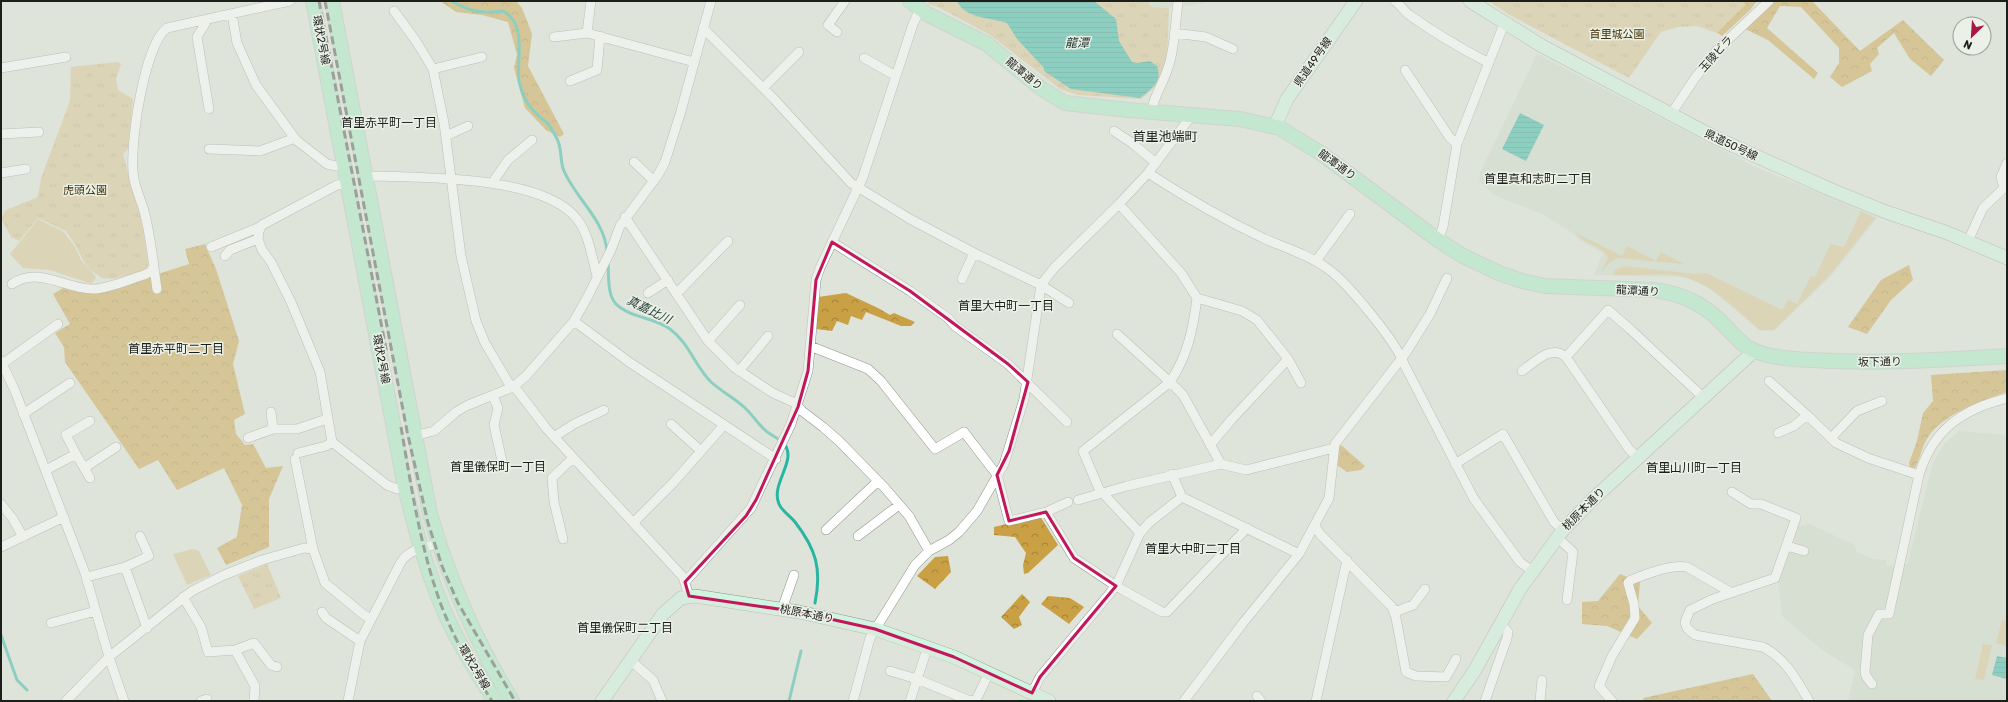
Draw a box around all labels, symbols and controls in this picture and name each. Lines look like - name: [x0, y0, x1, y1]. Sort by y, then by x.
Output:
- street label: 環状2号線: [310, 14, 332, 66]
- north arrow: [1952, 16, 1992, 56]
- park label: 首里城公園: [1590, 28, 1645, 41]
- street label: 玉陵ビラ: [1696, 33, 1736, 75]
- street label: 県道49号線: [1291, 35, 1335, 89]
- water label: 龍潭: [1065, 36, 1091, 50]
- text: N: [1962, 37, 1974, 52]
- street label: 龍潭通り: [1003, 55, 1045, 93]
- district label: 首里赤平町一丁目: [341, 116, 437, 130]
- street label: 県道50号線: [1702, 127, 1760, 163]
- district label: 首里池端町: [1132, 129, 1198, 144]
- street label: 龍潭通り: [1315, 147, 1359, 183]
- district label: 首里真和志町二丁目: [1484, 172, 1592, 186]
- park label: 虎頭公園: [63, 184, 107, 197]
- street label: 龍潭通り: [1616, 283, 1660, 299]
- water label: 真嘉比川: [624, 293, 675, 328]
- district label: 首里大中町一丁目: [958, 299, 1054, 313]
- street label: 環状2号線: [370, 333, 392, 385]
- district label: 首里赤平町二丁目: [128, 342, 224, 356]
- street label: 坂下通り: [1858, 355, 1902, 369]
- district label: 首里儀保町一丁目: [450, 460, 546, 474]
- district label: 首里山川町一丁目: [1646, 461, 1742, 475]
- street label: 桃原本通り: [1560, 485, 1608, 533]
- district label: 首里大中町二丁目: [1145, 542, 1241, 556]
- street label: 桃原本通り: [779, 602, 835, 626]
- district label: 首里儀保町二丁目: [577, 621, 673, 635]
- street label: 環状2号線: [455, 642, 493, 692]

